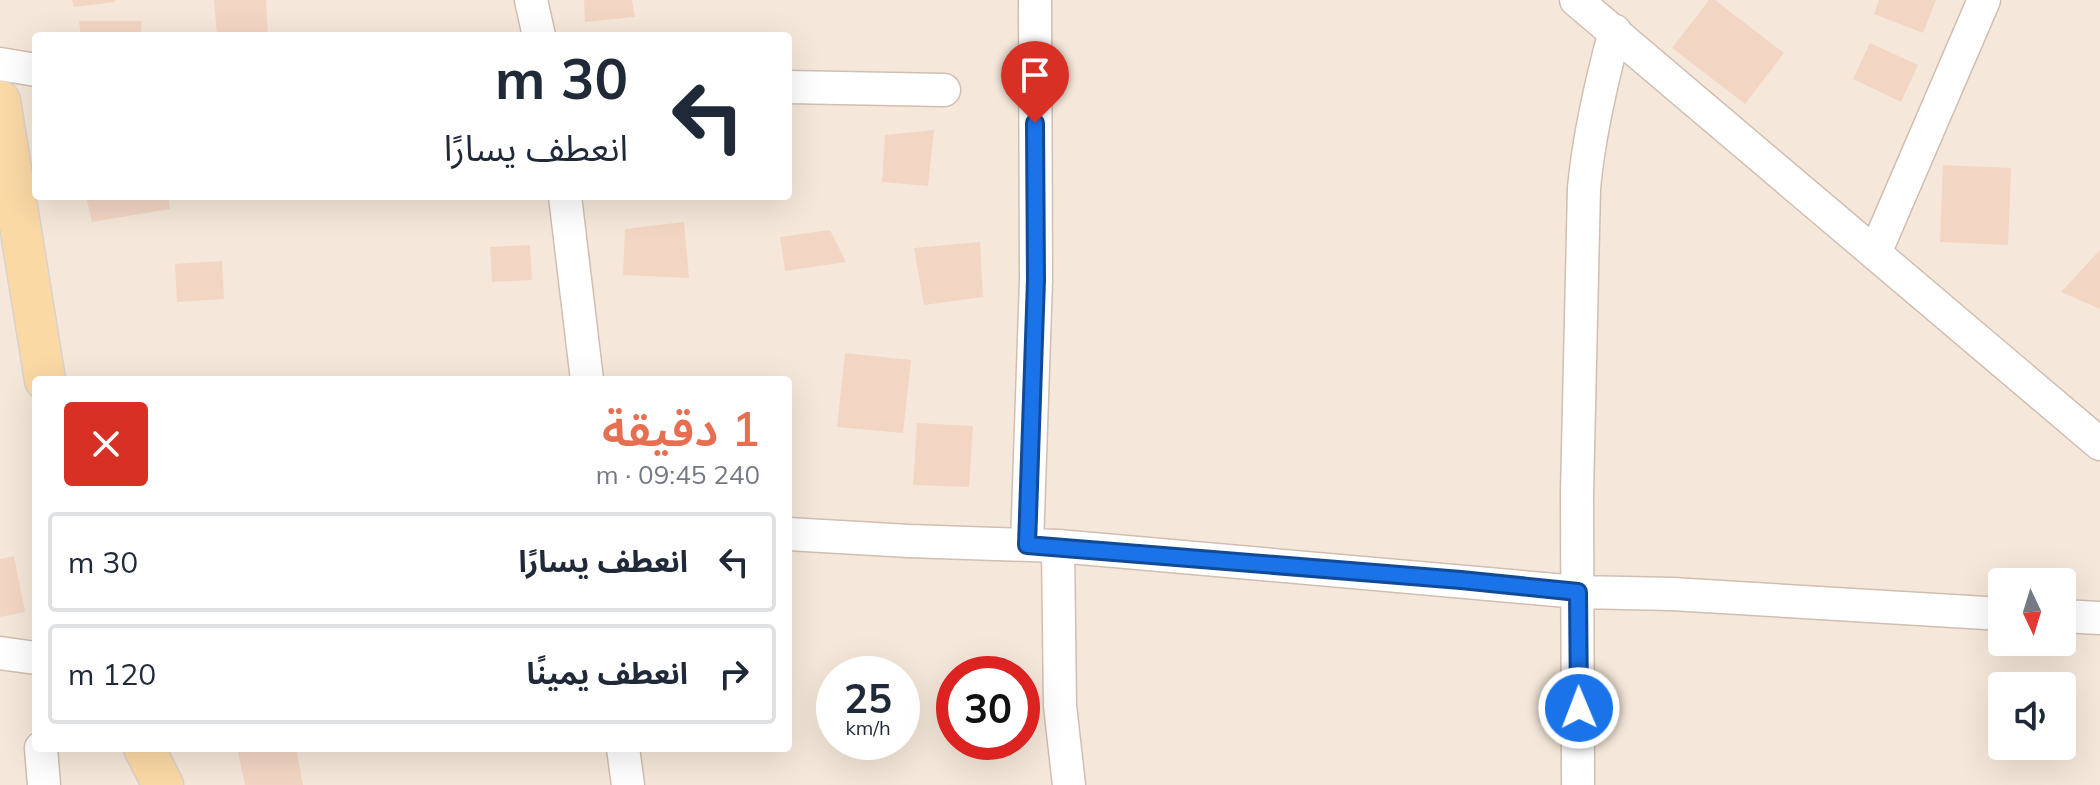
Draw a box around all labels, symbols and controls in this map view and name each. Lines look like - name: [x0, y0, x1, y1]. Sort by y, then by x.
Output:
- pin: [1001, 41, 1069, 123]
- text: 30 m: [495, 43, 628, 113]
- icon: arrive: [1013, 53, 1057, 97]
- icon: left: [656, 64, 760, 168]
- text: انعطف يسارًا: [444, 125, 628, 170]
- text: 1 دقيقة: [602, 398, 760, 458]
- button: close: [64, 402, 148, 486]
- text: 240 m · 09:45: [596, 458, 760, 491]
- icon: left: [712, 540, 756, 584]
- text: انعطف يسارًا: [519, 542, 688, 580]
- text: 30 m: [68, 543, 138, 581]
- north arrow: [1988, 568, 2076, 656]
- map controls: [1988, 568, 2076, 760]
- icon: right: [712, 652, 756, 696]
- text: انعطف يمينًا: [526, 654, 688, 692]
- text: 120 m: [68, 655, 156, 693]
- speed limit sign: 30: [936, 656, 1040, 760]
- position arrow: [1537, 666, 1621, 750]
- button: sound: [1988, 672, 2076, 760]
- text: 25: [844, 673, 892, 723]
- text: km/h: [845, 715, 891, 740]

